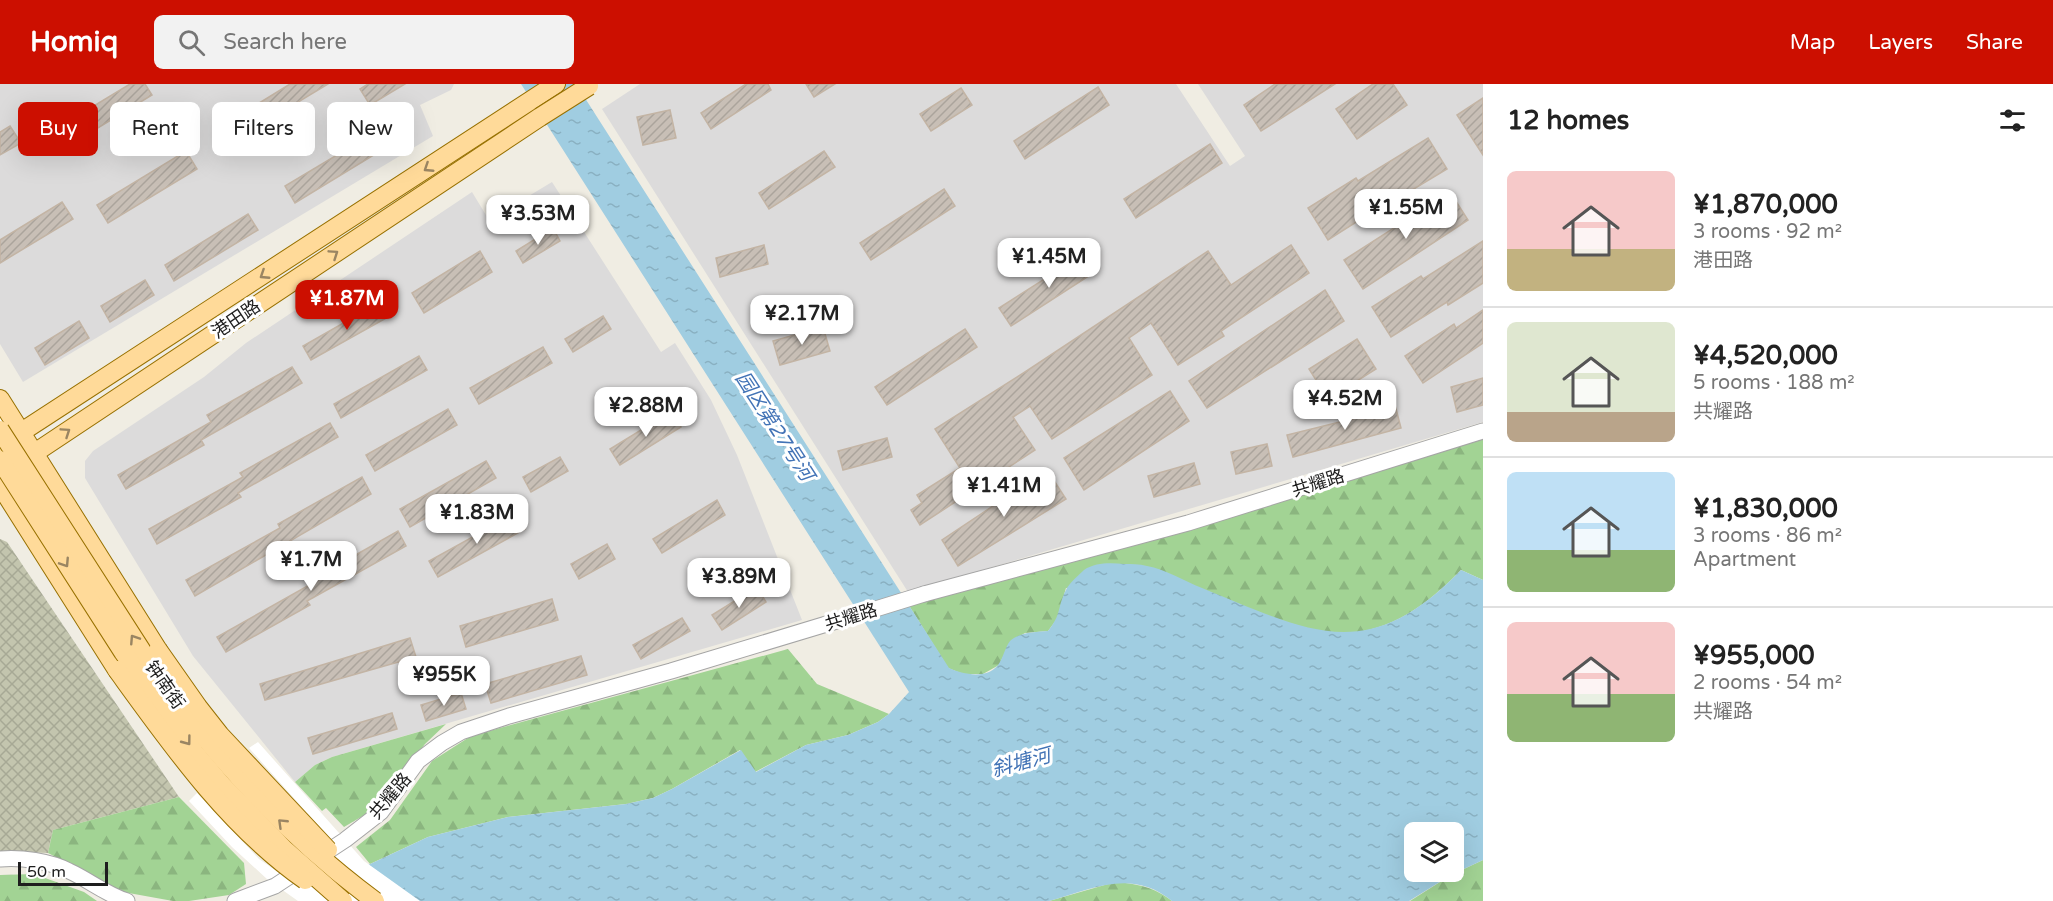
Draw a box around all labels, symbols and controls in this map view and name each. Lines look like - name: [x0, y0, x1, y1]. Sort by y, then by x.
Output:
- search box: [154, 15, 574, 69]
- text: Homiq: [30, 25, 118, 59]
- icon: search: [175, 26, 208, 59]
- text: Search here: [223, 29, 347, 55]
- text: Map: [1790, 30, 1835, 55]
- text: Layers: [1868, 30, 1933, 55]
- text: Share: [1966, 30, 2023, 55]
- chip: Buy: [18, 102, 98, 156]
- chip: Rent: [110, 102, 200, 156]
- chip: Filters: [212, 102, 315, 156]
- chip: New: [327, 102, 414, 156]
- icon: filters: [1996, 104, 2029, 137]
- text: 12 homes: [1507, 105, 1629, 136]
- one-way arrow: [423, 161, 434, 172]
- pin: ¥1.55M: [1357, 189, 1455, 240]
- text: ¥1,870,000: [1693, 189, 1838, 220]
- pin: ¥3.53M: [489, 195, 587, 246]
- icon: home: [1555, 195, 1627, 267]
- text: ¥1.55M: [1368, 196, 1444, 220]
- text: ¥3.53M: [500, 202, 576, 226]
- text: 3 rooms · 92 m²: [1693, 220, 1842, 244]
- pin: ¥1.45M: [1000, 238, 1098, 289]
- text: ¥1.45M: [1012, 245, 1086, 269]
- text: 港田路: [1693, 249, 1753, 273]
- one-way arrow: [327, 250, 338, 261]
- one-way arrow: [260, 267, 270, 279]
- pin: ¥1.87M: [298, 280, 396, 331]
- text: ¥1.87M: [309, 287, 385, 311]
- street label: 港田路: [207, 295, 265, 343]
- pin: ¥2.17M: [753, 295, 851, 346]
- text: ¥2.17M: [764, 302, 840, 326]
- text: ¥4,520,000: [1693, 340, 1838, 371]
- icon: home: [1555, 346, 1627, 418]
- water label: 园区第27号河: [730, 368, 820, 489]
- text: 5 rooms · 188 m²: [1693, 371, 1855, 395]
- pin: ¥4.52M: [1296, 380, 1394, 431]
- pin: ¥2.88M: [597, 387, 695, 438]
- text: ¥4.52M: [1307, 387, 1383, 411]
- text: ¥2.88M: [608, 394, 684, 418]
- text: 共耀路: [1693, 400, 1753, 424]
- one-way arrow: [60, 428, 71, 439]
- street label: 共耀路: [1289, 465, 1347, 501]
- pin: ¥1.41M: [955, 467, 1053, 518]
- text: ¥1.41M: [967, 474, 1041, 498]
- text: ¥1,830,000: [1693, 493, 1838, 524]
- pin: ¥1.83M: [428, 494, 526, 545]
- icon: home: [1555, 496, 1627, 568]
- text: ¥1.83M: [439, 501, 515, 525]
- text: 3 rooms · 86 m²: [1693, 524, 1842, 548]
- pin: ¥1.7M: [269, 541, 353, 592]
- text: ¥1.7M: [280, 548, 342, 572]
- text: Apartment: [1693, 548, 1796, 572]
- one-way arrow: [58, 556, 69, 567]
- pin: ¥3.89M: [690, 558, 788, 609]
- text: ¥3.89M: [701, 565, 777, 589]
- street label: 共耀路: [822, 599, 880, 635]
- one-way arrow: [130, 635, 141, 646]
- text: ¥955,000: [1693, 640, 1815, 671]
- icon: home: [1555, 646, 1627, 718]
- pin: ¥955K: [402, 656, 486, 707]
- street label: 钟南街: [141, 657, 189, 713]
- text: ¥955K: [412, 663, 476, 687]
- text: 2 rooms · 54 m²: [1693, 671, 1842, 695]
- text: 共耀路: [1693, 700, 1753, 724]
- one-way arrow: [179, 735, 190, 746]
- water label: 斜塘河: [989, 743, 1057, 782]
- street label: 共耀路: [364, 768, 416, 824]
- one-way arrow: [279, 819, 289, 830]
- map controls: [1404, 822, 1464, 882]
- button: layers: [1404, 822, 1464, 882]
- scale bar: [18, 859, 108, 886]
- text: 50 m: [27, 862, 66, 882]

